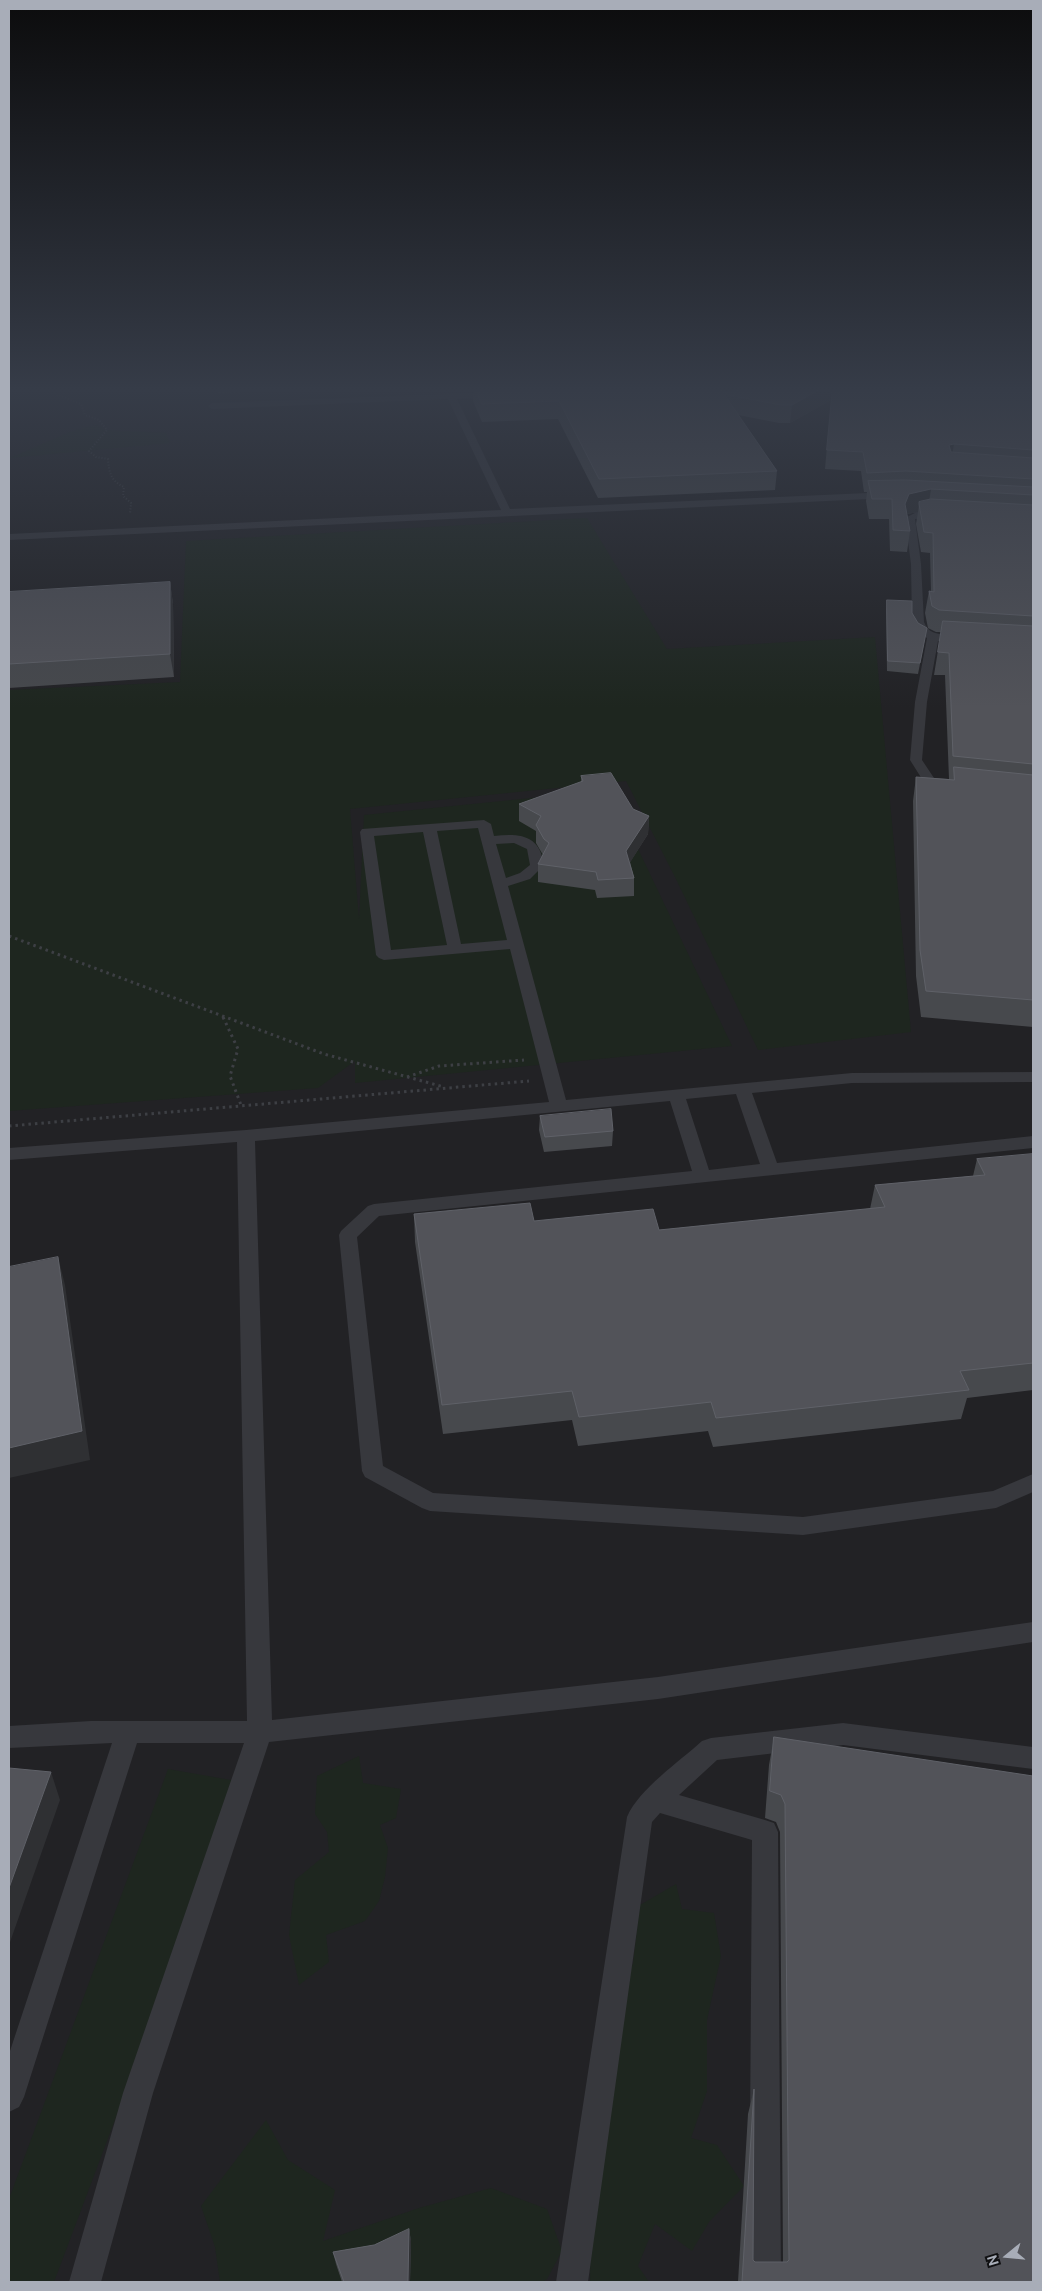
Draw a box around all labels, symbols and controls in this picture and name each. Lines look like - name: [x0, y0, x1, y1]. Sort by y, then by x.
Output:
- north arrow: [982, 2231, 1032, 2281]
- text: N: [983, 2253, 1002, 2268]

